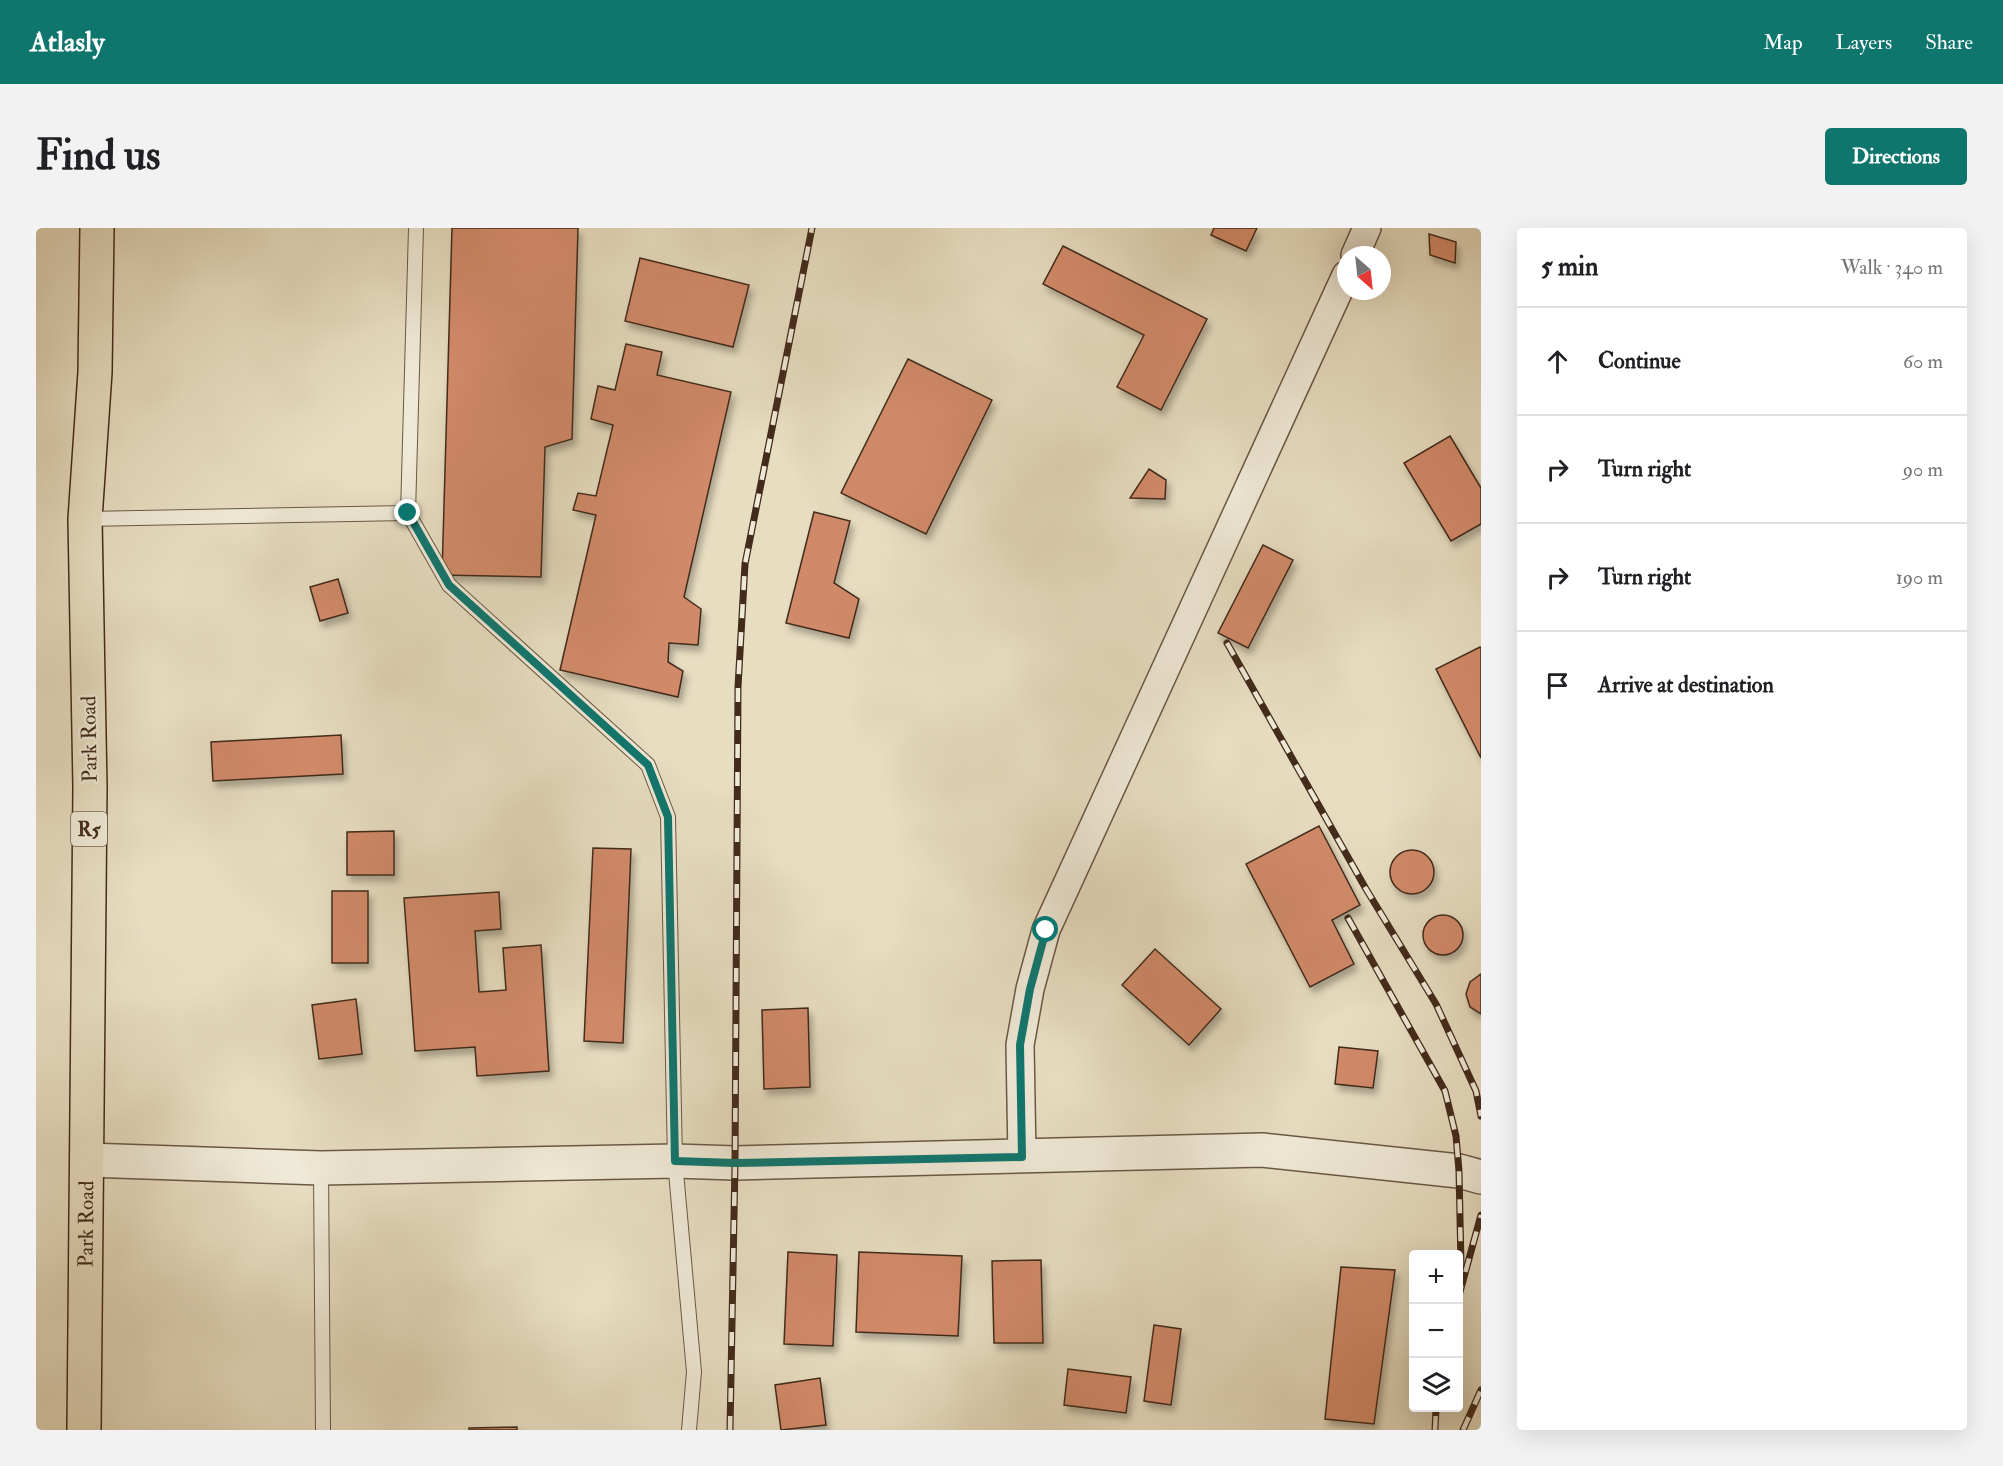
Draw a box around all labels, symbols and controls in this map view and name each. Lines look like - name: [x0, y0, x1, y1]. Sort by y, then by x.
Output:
- text: Atlasly: [30, 25, 104, 60]
- text: Map: [1763, 29, 1803, 56]
- text: Layers: [1836, 29, 1892, 56]
- text: Share: [1925, 29, 1973, 56]
- button: Directions: [1825, 128, 1967, 185]
- text: Find us: [36, 130, 160, 182]
- north arrow: [1337, 246, 1391, 300]
- text: 5 min: [1541, 251, 1598, 283]
- text: Walk · 340 m: [1841, 255, 1943, 280]
- icon: ahead: [1541, 345, 1574, 378]
- text: Continue: [1598, 347, 1681, 375]
- text: 60 m: [1903, 349, 1943, 374]
- icon: right: [1541, 453, 1574, 486]
- text: Turn right: [1598, 455, 1691, 483]
- text: 90 m: [1903, 457, 1943, 482]
- route end: [394, 499, 420, 525]
- icon: right: [1541, 561, 1574, 594]
- text: Turn right: [1598, 563, 1691, 591]
- text: 190 m: [1896, 565, 1943, 590]
- icon: arrive: [1541, 669, 1574, 702]
- text: Arrive at destination: [1598, 671, 1774, 699]
- street label: Park Road: [75, 695, 104, 782]
- road number: R5: [71, 812, 107, 846]
- route start: [1032, 916, 1058, 942]
- street label: Park Road: [73, 1180, 100, 1267]
- map controls: [1409, 1250, 1463, 1412]
- button: +: [1409, 1250, 1463, 1304]
- button: −: [1409, 1304, 1463, 1358]
- button: layers: [1409, 1358, 1463, 1412]

